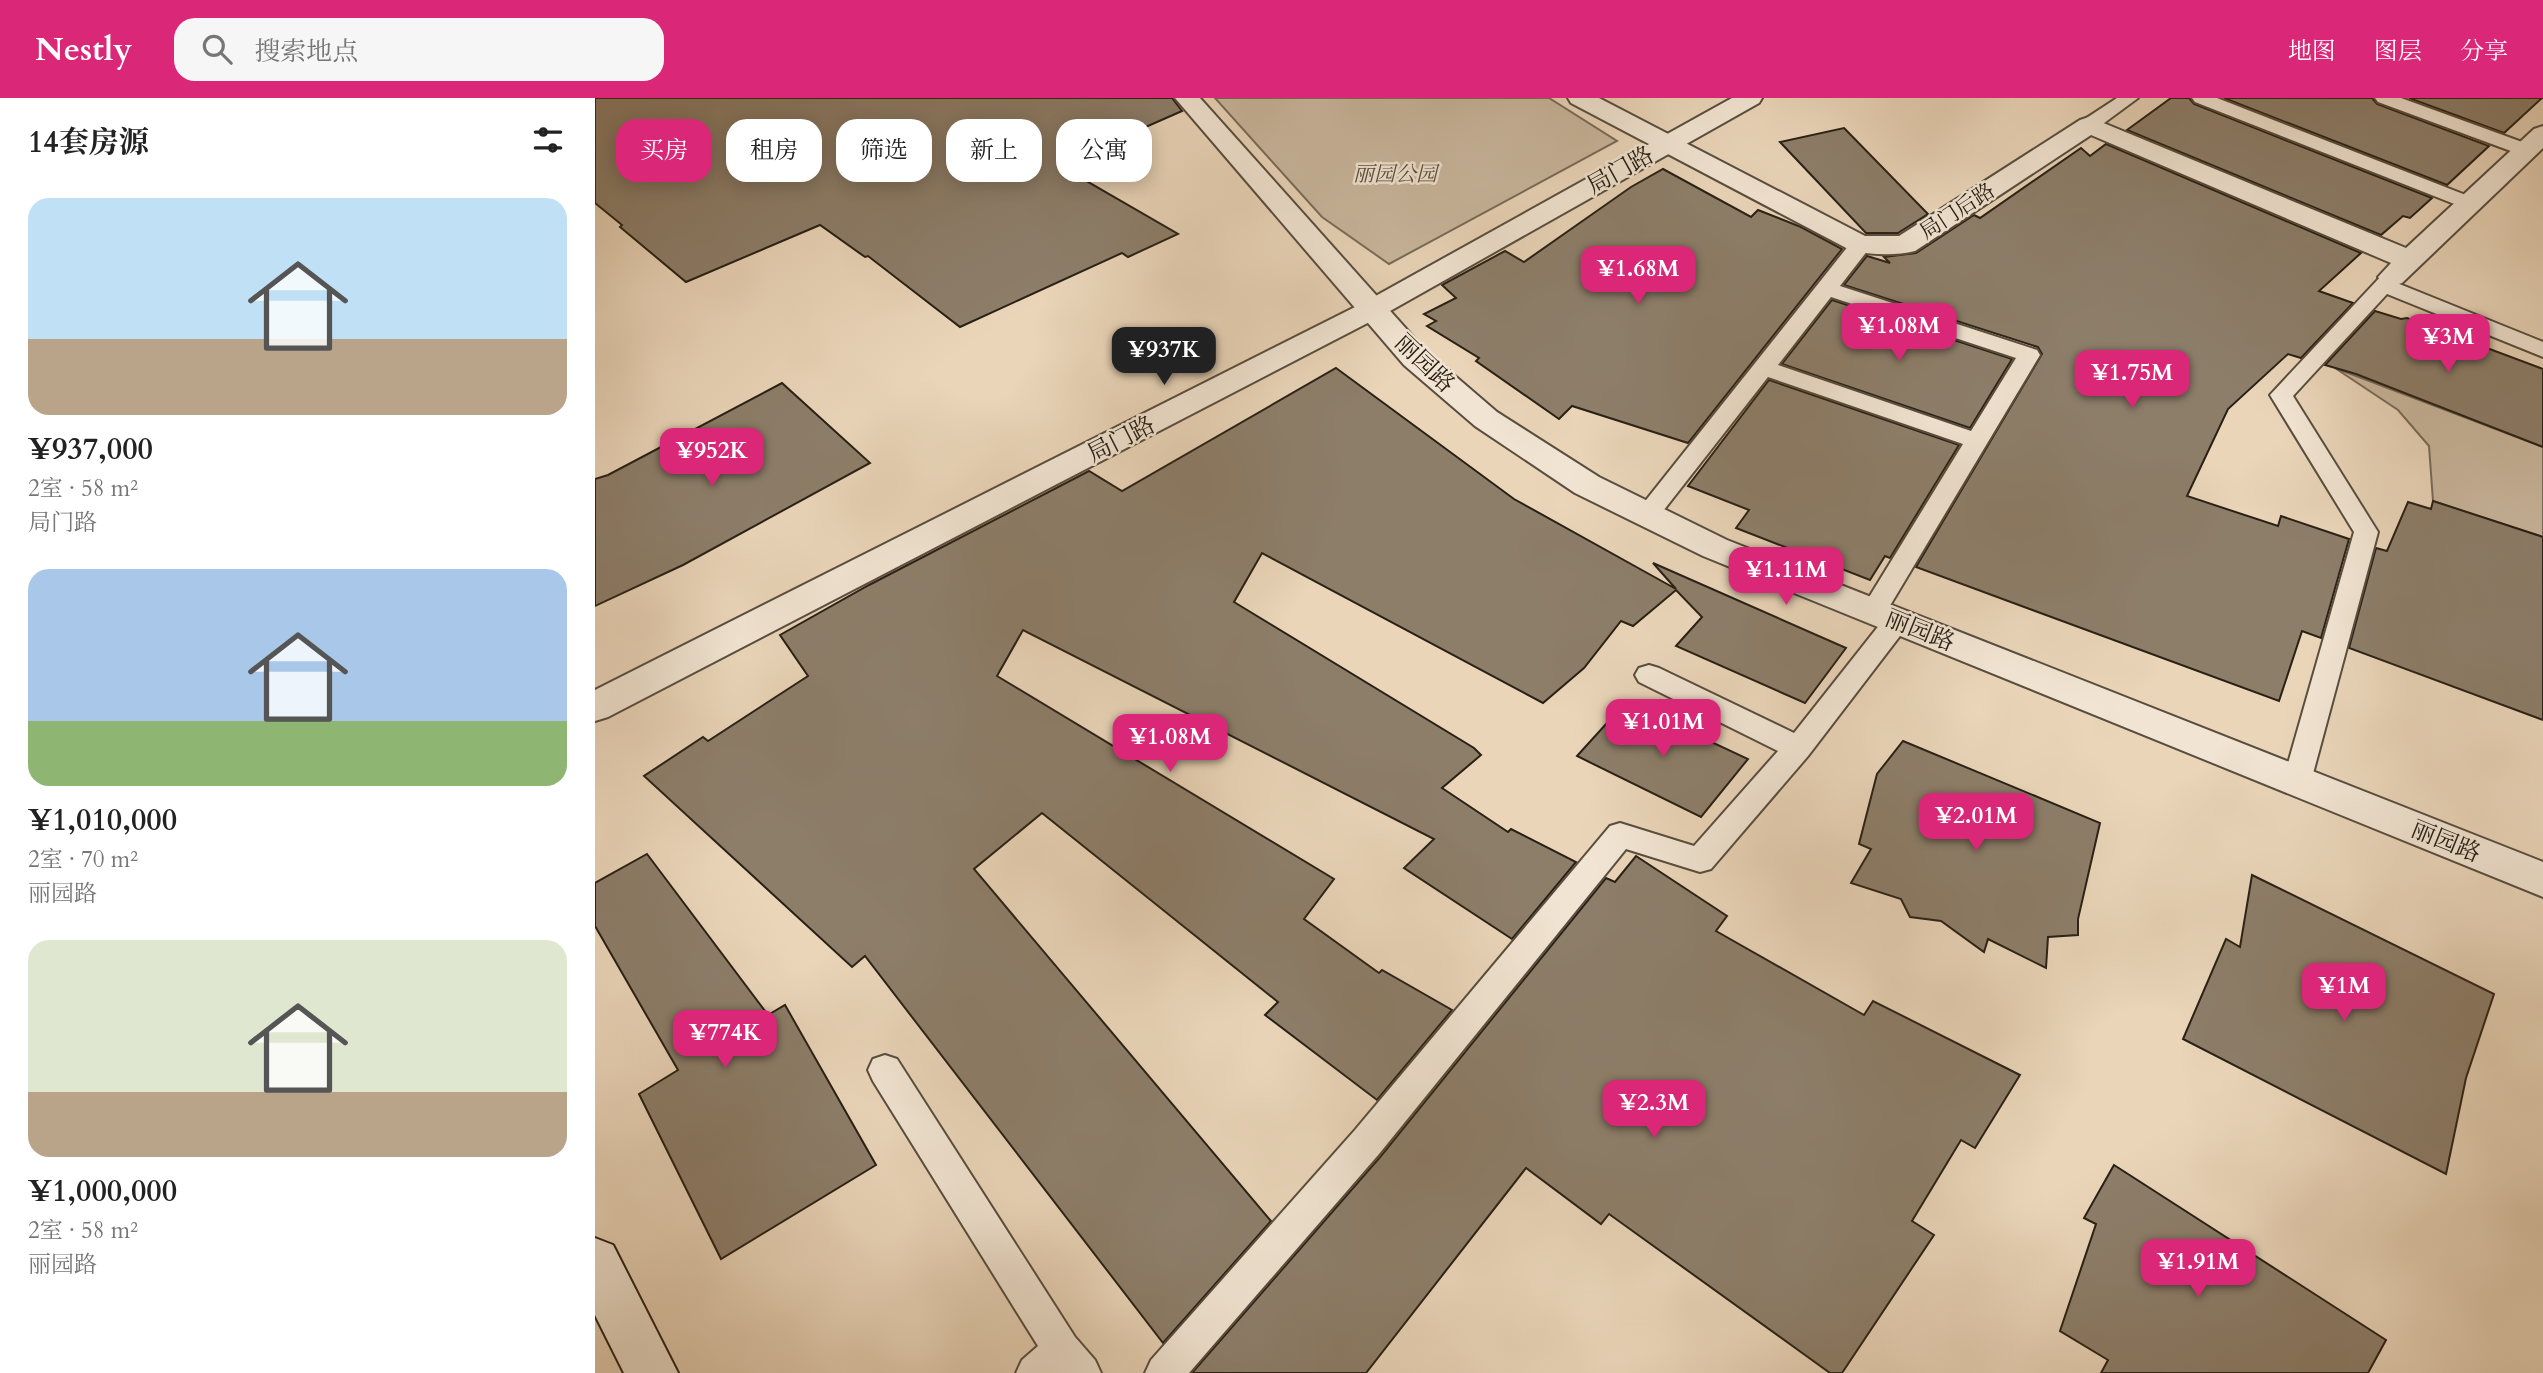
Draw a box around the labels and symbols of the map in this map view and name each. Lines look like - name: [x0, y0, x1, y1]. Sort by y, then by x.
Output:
- street label: 局门路: [1581, 139, 1660, 202]
- park label: 丽园公园: [1353, 160, 1440, 189]
- street label: 局门后路: [1914, 176, 2000, 246]
- pin: ¥1.68M: [1581, 246, 1695, 306]
- pin: ¥1.08M: [1842, 303, 1956, 363]
- pin: ¥3M: [2414, 314, 2482, 374]
- street label: 丽园路: [1387, 326, 1462, 400]
- pin: ¥937K: [1115, 328, 1213, 387]
- pin: ¥1.75M: [2075, 350, 2189, 410]
- street label: 局门路: [1082, 408, 1161, 470]
- pin: ¥952K: [663, 428, 761, 488]
- pin: ¥1.11M: [1729, 547, 1843, 607]
- street label: 丽园路: [1880, 602, 1959, 659]
- pin: ¥1.01M: [1606, 700, 1720, 759]
- pin: ¥1.08M: [1113, 714, 1227, 774]
- pin: ¥2.01M: [1919, 794, 2033, 853]
- street label: 丽园路: [2406, 813, 2485, 870]
- pin: ¥1M: [2310, 964, 2378, 1023]
- pin: ¥774K: [676, 1010, 774, 1070]
- pin: ¥2.3M: [1605, 1080, 1703, 1140]
- pin: ¥1.91M: [2141, 1240, 2255, 1299]

